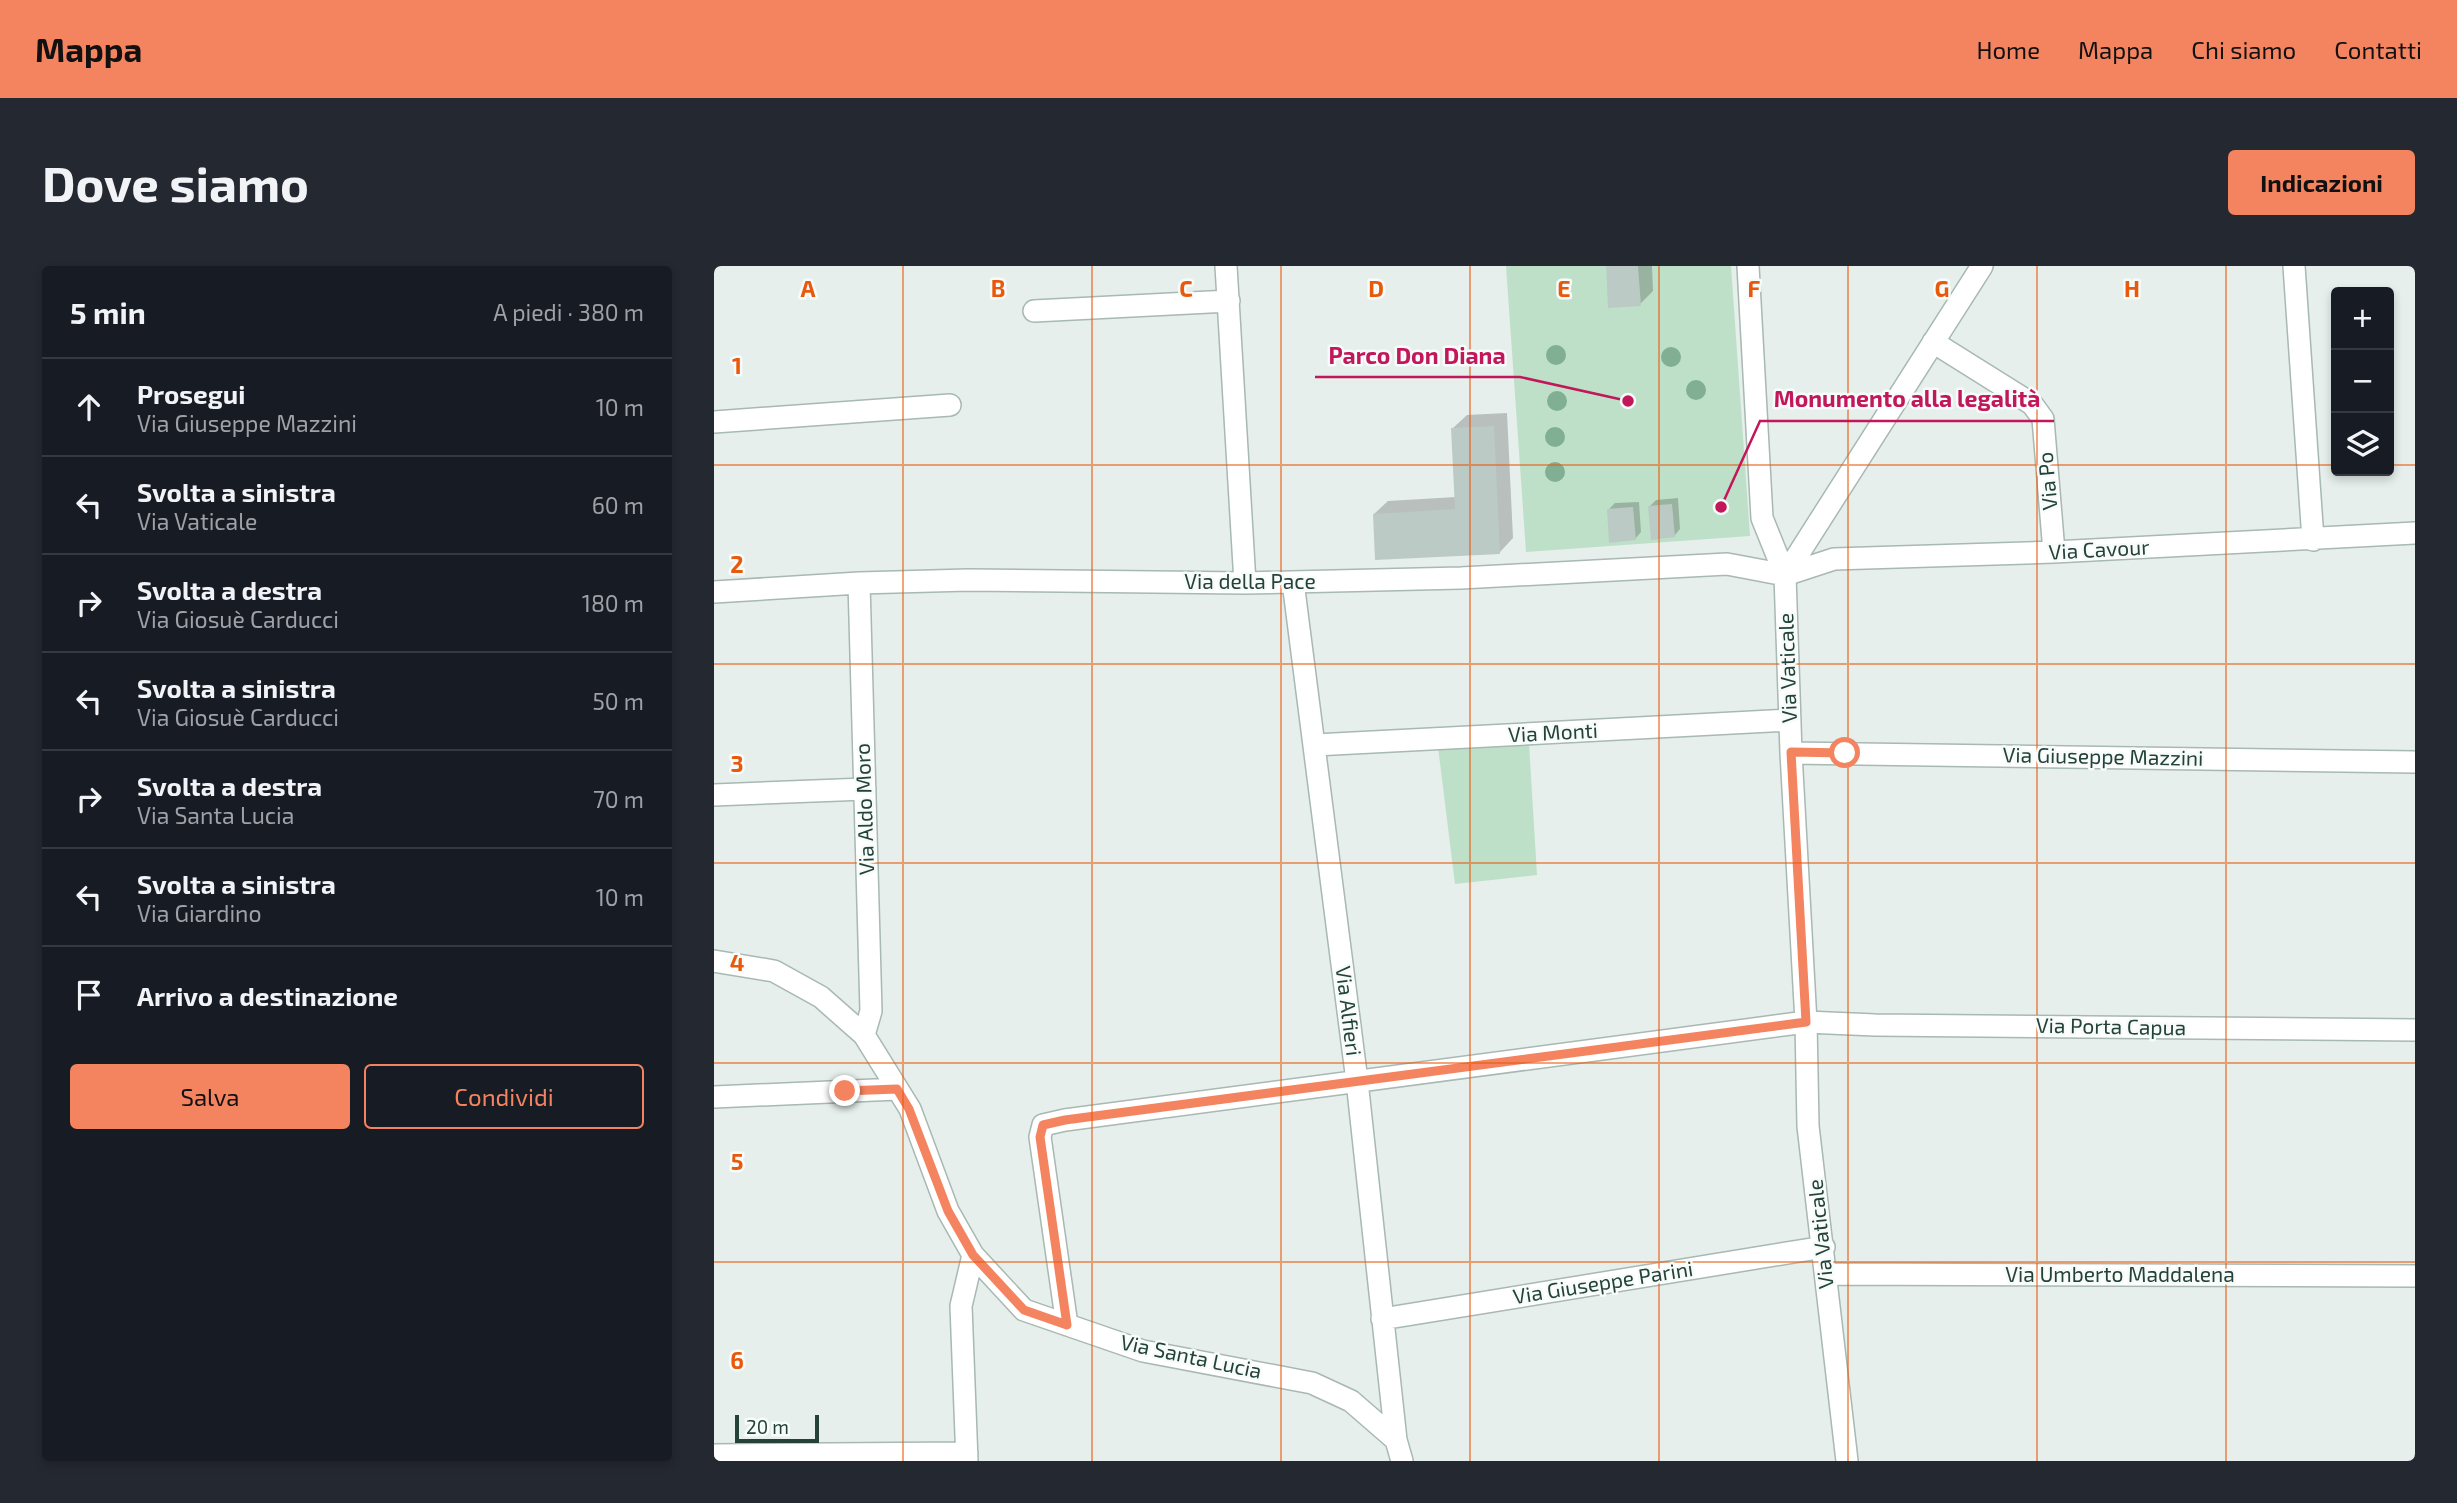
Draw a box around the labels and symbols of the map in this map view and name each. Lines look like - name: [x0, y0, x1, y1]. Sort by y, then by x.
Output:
- text: A: [800, 274, 816, 302]
- text: B: [991, 274, 1005, 302]
- text: C: [1179, 274, 1193, 302]
- text: D: [1368, 274, 1384, 302]
- text: E: [1557, 274, 1571, 302]
- text: F: [1748, 274, 1761, 302]
- text: G: [1935, 274, 1949, 302]
- text: H: [2124, 274, 2140, 302]
- callout: Parco Don Diana: [1315, 333, 1520, 377]
- text: Parco Don Diana: [1328, 341, 1506, 369]
- text: 1: [732, 351, 742, 379]
- callout: Monumento alla legalità: [1760, 377, 2054, 421]
- text: Monumento alla legalità: [1774, 384, 2040, 412]
- street label: Via Po: [2032, 451, 2062, 511]
- street label: Via Cavour: [2048, 533, 2151, 564]
- text: 2: [730, 550, 744, 578]
- street label: Via della Pace: [1184, 568, 1316, 593]
- street label: Via Vaticale: [1772, 613, 1801, 723]
- street label: Via Monti: [1507, 717, 1598, 746]
- route start: [1829, 737, 1860, 768]
- street label: Via Giuseppe Mazzini: [2002, 741, 2204, 770]
- street label: Via Aldo Moro: [849, 743, 878, 875]
- text: 3: [730, 749, 744, 777]
- text: 4: [730, 948, 744, 976]
- street label: Via Alfieri: [1332, 964, 1367, 1057]
- street label: Via Porta Capua: [2036, 1012, 2186, 1039]
- route end: [829, 1075, 860, 1106]
- text: 5: [731, 1147, 743, 1175]
- street label: Via Vaticale: [1801, 1178, 1838, 1290]
- street label: Via Giuseppe Parini: [1511, 1255, 1694, 1308]
- street label: Via Umberto Maddalena: [2005, 1261, 2235, 1286]
- street label: Via Santa Lucia: [1118, 1328, 1264, 1383]
- text: 6: [730, 1346, 744, 1374]
- scale bar: [735, 1412, 819, 1444]

